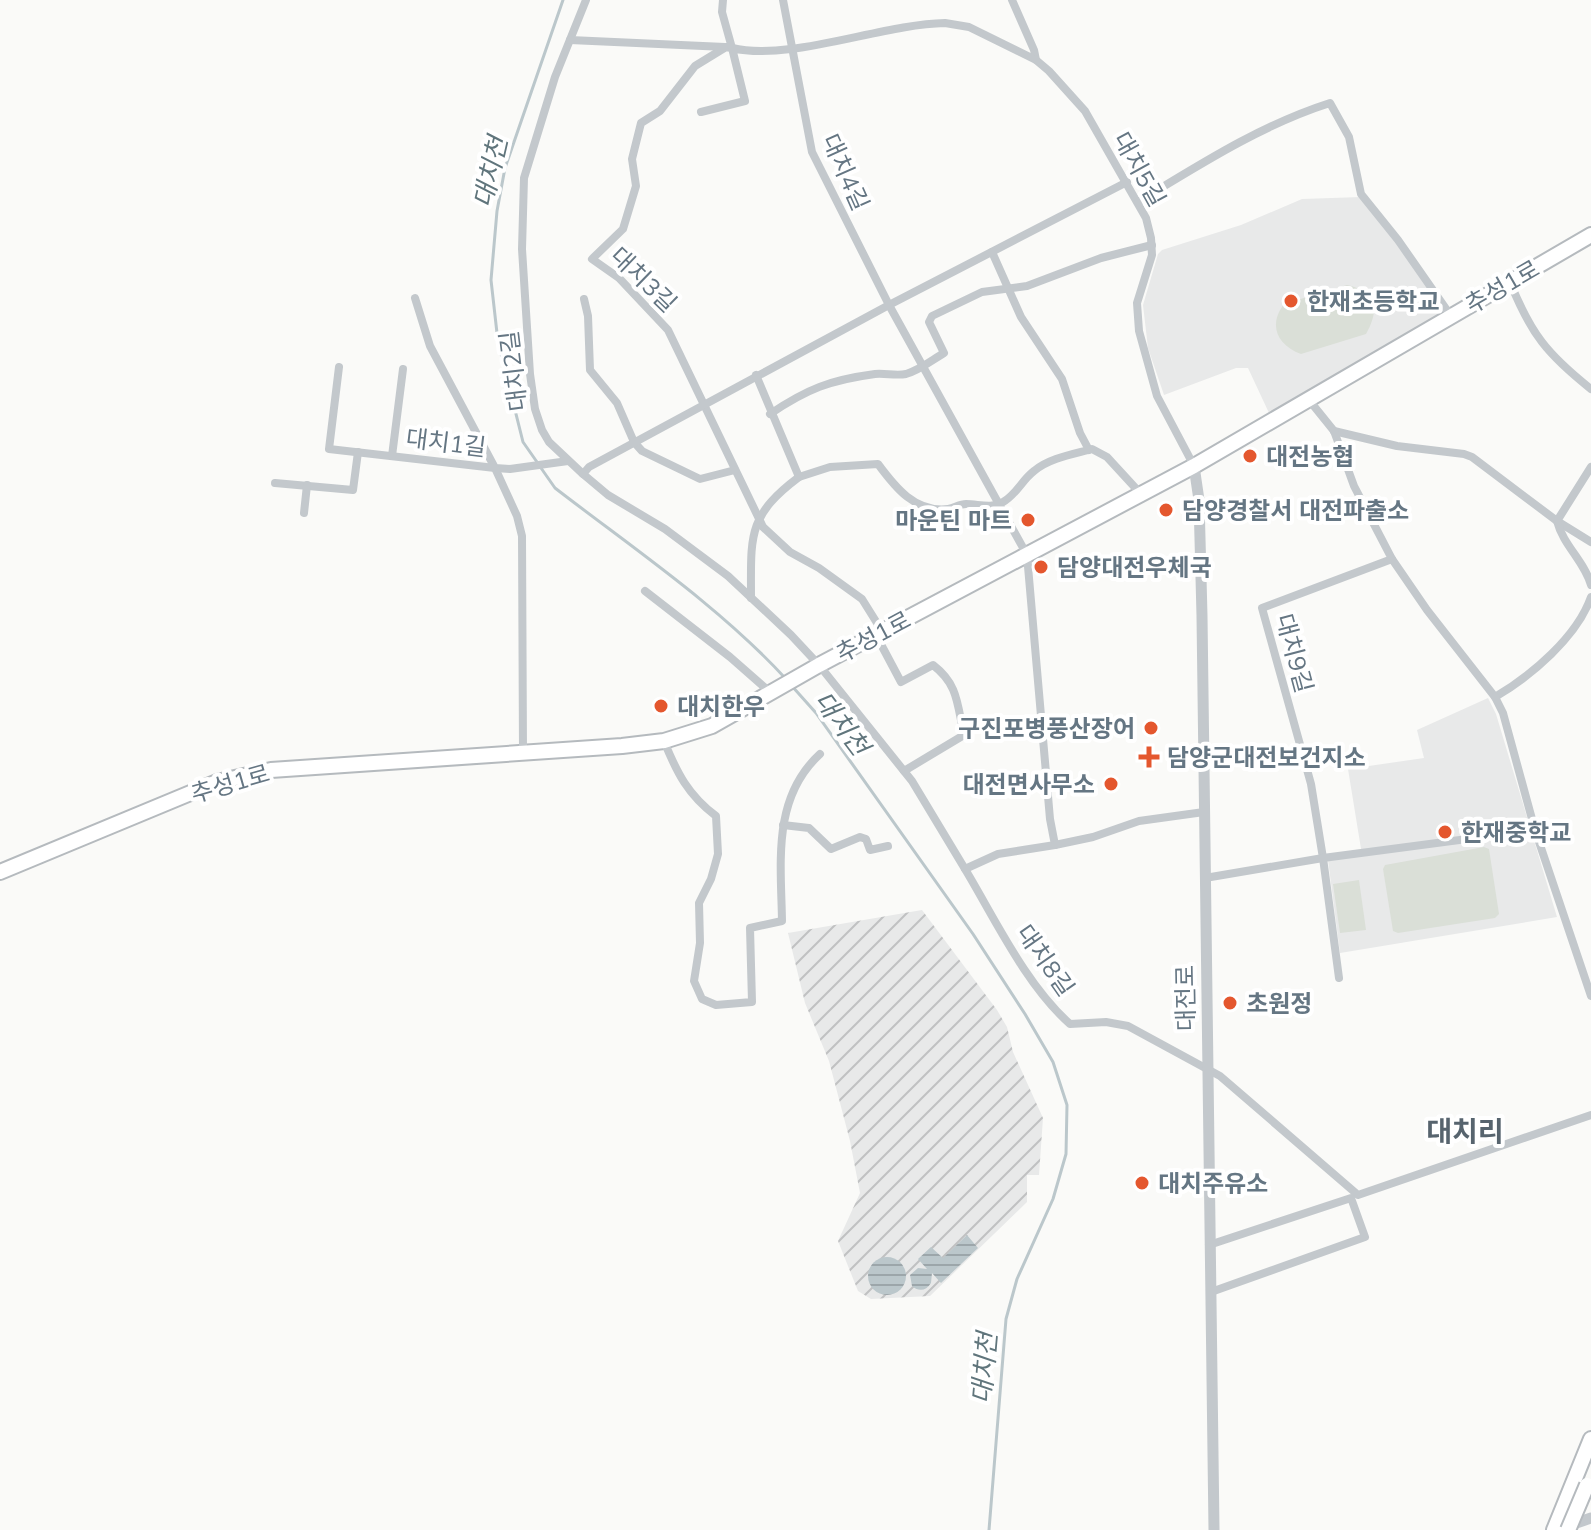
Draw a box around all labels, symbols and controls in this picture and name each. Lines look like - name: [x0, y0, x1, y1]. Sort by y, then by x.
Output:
- street label: 대치5길: [1107, 126, 1173, 212]
- street label: 대치4길: [816, 129, 876, 215]
- water label: 대치천: [466, 130, 515, 211]
- street label: 대치3길: [605, 240, 683, 318]
- street label: 추성1로: [1460, 253, 1544, 319]
- place label: 한재초등학교: [1307, 286, 1439, 316]
- marker: 한재초등학교: [1282, 292, 1300, 310]
- street label: 대치2길: [493, 329, 533, 413]
- street label: 대치1길: [404, 422, 488, 462]
- place label: 대전농협: [1266, 441, 1354, 471]
- marker: 대전농협: [1241, 447, 1259, 465]
- place label: 담양경찰서 대전파출소: [1182, 495, 1409, 525]
- marker: 담양경찰서 대전파출소: [1157, 501, 1175, 519]
- place label: 마운틴 마트: [895, 505, 1012, 535]
- marker: 마운틴 마트: [1019, 511, 1037, 529]
- place label: 담양대전우체국: [1057, 552, 1212, 582]
- marker: 담양대전우체국: [1032, 558, 1050, 576]
- street label: 추성1로: [830, 604, 916, 668]
- street label: 대치9길: [1270, 610, 1320, 696]
- water label: 대치천: [807, 684, 879, 764]
- place label: 대치한우: [677, 691, 765, 721]
- marker: 대치한우: [652, 697, 670, 715]
- place label: 구진포병풍산장어: [958, 713, 1135, 743]
- marker: 구진포병풍산장어: [1142, 719, 1160, 737]
- place label: 담양군대전보건지소: [1167, 742, 1366, 772]
- marker: 담양군대전보건지소: [1138, 746, 1160, 768]
- street label: 추성1로: [187, 757, 273, 809]
- place label: 대전면사무소: [963, 769, 1095, 799]
- marker: 대전면사무소: [1102, 775, 1120, 793]
- place label: 한재중학교: [1461, 817, 1571, 847]
- marker: 한재중학교: [1436, 823, 1454, 841]
- street label: 대치8길: [1011, 918, 1081, 1002]
- street label: 대전로: [1169, 965, 1201, 1031]
- place label: 초원정: [1246, 988, 1312, 1018]
- marker: 초원정: [1221, 994, 1239, 1012]
- district label: 대치리: [1426, 1113, 1504, 1148]
- place label: 대치주유소: [1158, 1168, 1268, 1198]
- marker: 대치주유소: [1133, 1174, 1151, 1192]
- water label: 대치천: [964, 1328, 1004, 1405]

